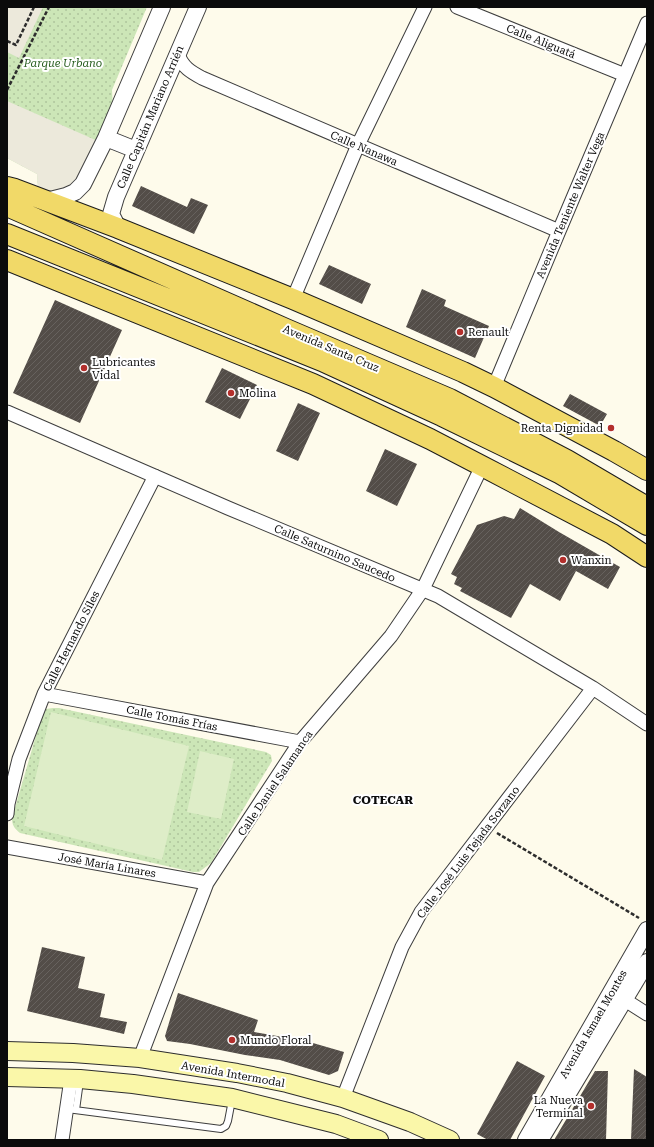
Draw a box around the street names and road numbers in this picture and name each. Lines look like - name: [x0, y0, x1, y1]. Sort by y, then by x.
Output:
- street label: Calle Aliguatá: [504, 22, 577, 61]
- street label: Calle Capitán Mariano Arrién: [114, 44, 187, 191]
- street label: Calle Nanawa: [328, 128, 399, 168]
- street label: Avenida Teniente Walter Vega: [534, 130, 607, 280]
- street label: Avenida Santa Cruz: [281, 322, 381, 375]
- street label: Calle Saturnino Saucedo: [272, 522, 398, 585]
- street label: Calle Hernando Síles: [40, 589, 102, 694]
- street label: Calle Tomás Frías: [125, 703, 219, 734]
- street label: Calle Daniel Salamanca: [235, 728, 316, 838]
- street label: Calle José Luis Tejada Sorzano: [414, 783, 523, 921]
- street label: José María Linares: [57, 850, 157, 880]
- street label: Avenida Ismael Montes: [557, 968, 630, 1081]
- street label: Avenida Intermodal: [180, 1059, 286, 1090]

